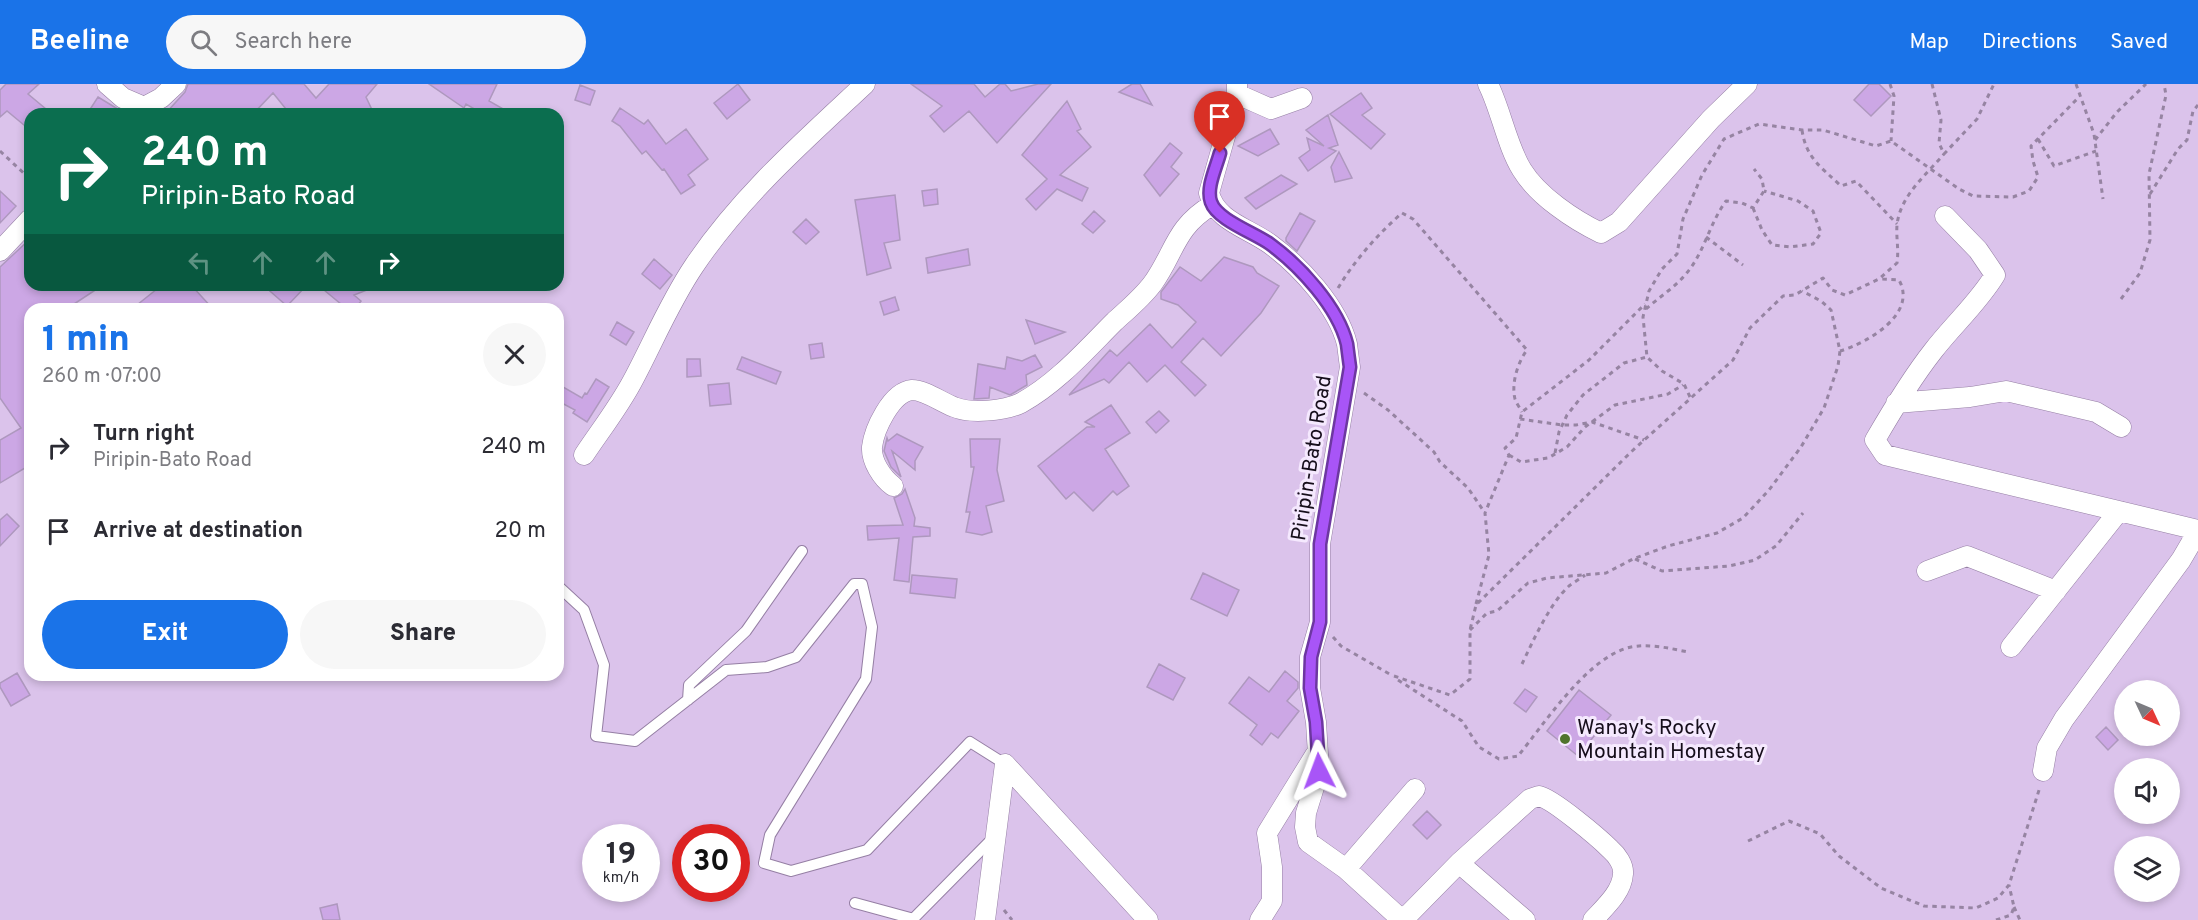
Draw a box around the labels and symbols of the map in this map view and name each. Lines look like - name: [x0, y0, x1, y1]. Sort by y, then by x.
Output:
- pin: [1194, 91, 1245, 153]
- street label: Piripin-Bato Road: [1286, 374, 1339, 543]
- north arrow: [2114, 680, 2180, 746]
- place label: Wanay's Rocky Mountain Homestay: [1577, 715, 1765, 766]
- marker: Wanay's Rocky Mountain Homestay: [1558, 732, 1572, 746]
- position arrow: [1287, 739, 1351, 803]
- speed limit sign: 30: [672, 824, 750, 902]

